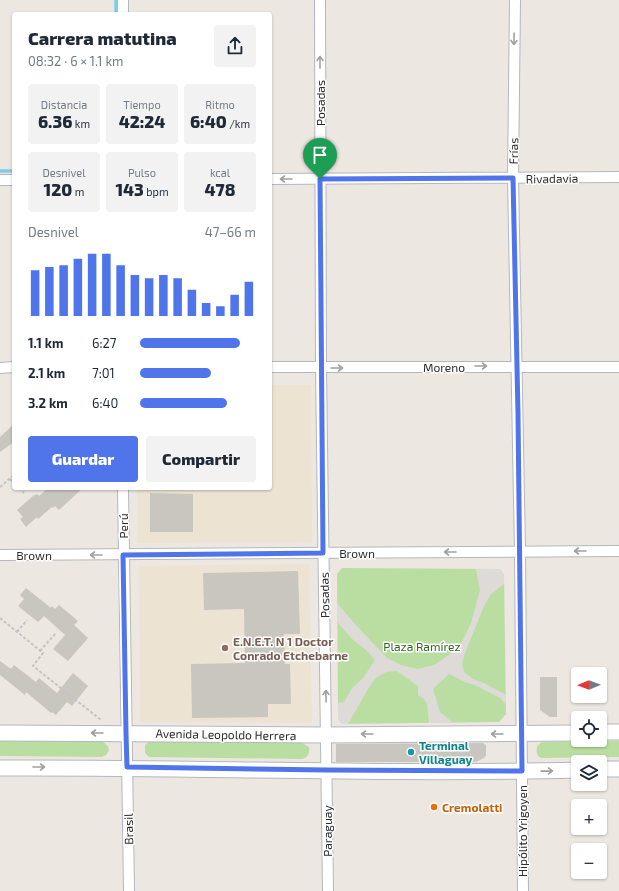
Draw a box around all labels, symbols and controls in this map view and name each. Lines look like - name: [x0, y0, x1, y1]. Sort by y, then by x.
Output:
- button: share: [214, 25, 256, 67]
- text: Carrera matutina: [28, 27, 177, 49]
- one-way arrow: [511, 32, 518, 45]
- text: 08:32 · 6 × 1.1 km: [28, 53, 123, 69]
- one-way arrow: [316, 56, 324, 69]
- street label: Posadas: [313, 80, 327, 126]
- text: Distancia: [41, 98, 87, 111]
- text: Tiempo: [123, 98, 161, 111]
- text: Ritmo: [205, 98, 235, 111]
- text: 6.36: [38, 111, 72, 131]
- text: 42:24: [119, 111, 165, 131]
- text: 6:40: [190, 111, 227, 131]
- text: km: [72, 117, 90, 130]
- text: /km: [227, 117, 250, 130]
- pin: [303, 138, 337, 179]
- street label: Frías: [506, 138, 520, 164]
- icon: arrive: [309, 144, 331, 166]
- text: Desnivel: [43, 166, 85, 179]
- text: Pulso: [128, 166, 156, 179]
- text: kcal: [210, 166, 230, 179]
- street label: Rivadavia: [526, 171, 578, 185]
- one-way arrow: [280, 175, 293, 183]
- text: 120: [44, 179, 72, 199]
- text: 143: [115, 179, 144, 199]
- text: 478: [205, 179, 235, 199]
- text: m: [72, 185, 84, 198]
- text: bpm: [144, 185, 169, 198]
- text: Desnivel: [28, 224, 79, 240]
- text: 47–66 m: [205, 224, 256, 240]
- text: 1.1 km: [28, 335, 63, 351]
- text: 6:27: [92, 335, 116, 351]
- street label: Moreno: [423, 360, 465, 374]
- one-way arrow: [474, 363, 487, 370]
- one-way arrow: [330, 364, 343, 372]
- text: 2.1 km: [28, 365, 65, 381]
- text: 7:01: [92, 365, 115, 381]
- text: 3.2 km: [28, 395, 68, 411]
- text: 6:40: [92, 395, 118, 411]
- button: Guardar: [28, 436, 138, 482]
- button: Compartir: [146, 436, 256, 482]
- street label: Perú: [116, 513, 130, 539]
- street label: Brown: [339, 546, 375, 560]
- one-way arrow: [574, 547, 587, 555]
- street label: Brown: [16, 548, 52, 562]
- one-way arrow: [444, 548, 457, 556]
- one-way arrow: [90, 551, 103, 559]
- street label: Posadas: [317, 572, 331, 618]
- place label: E.N.E.T. N 1 Doctor Conrado Etchebarne: [233, 634, 348, 662]
- park label: Plaza Ramírez: [383, 639, 461, 653]
- marker: E.N.E.T. N 1 Doctor Conrado Etchebarne: [220, 643, 230, 653]
- north arrow: [571, 667, 607, 703]
- map controls: [571, 667, 607, 879]
- one-way arrow: [322, 690, 330, 703]
- button: locate: [571, 711, 607, 747]
- street label: Avenida Leopoldo Herrera: [155, 726, 297, 742]
- one-way arrow: [91, 729, 104, 737]
- one-way arrow: [491, 730, 504, 738]
- one-way arrow: [361, 731, 374, 738]
- place label: Terminal Villaguay: [419, 738, 473, 767]
- marker: Terminal Villaguay: [406, 747, 416, 757]
- button: layers: [571, 755, 607, 791]
- one-way arrow: [32, 763, 45, 771]
- one-way arrow: [540, 767, 553, 775]
- street label: Hipólito Yrigoyen: [515, 785, 529, 877]
- button: +: [571, 799, 607, 835]
- place label: Cremolatti: [442, 800, 502, 814]
- marker: Cremolatti: [429, 802, 439, 812]
- street label: Paraguay: [320, 805, 334, 857]
- street label: Brasil: [121, 813, 135, 845]
- button: −: [571, 843, 607, 879]

